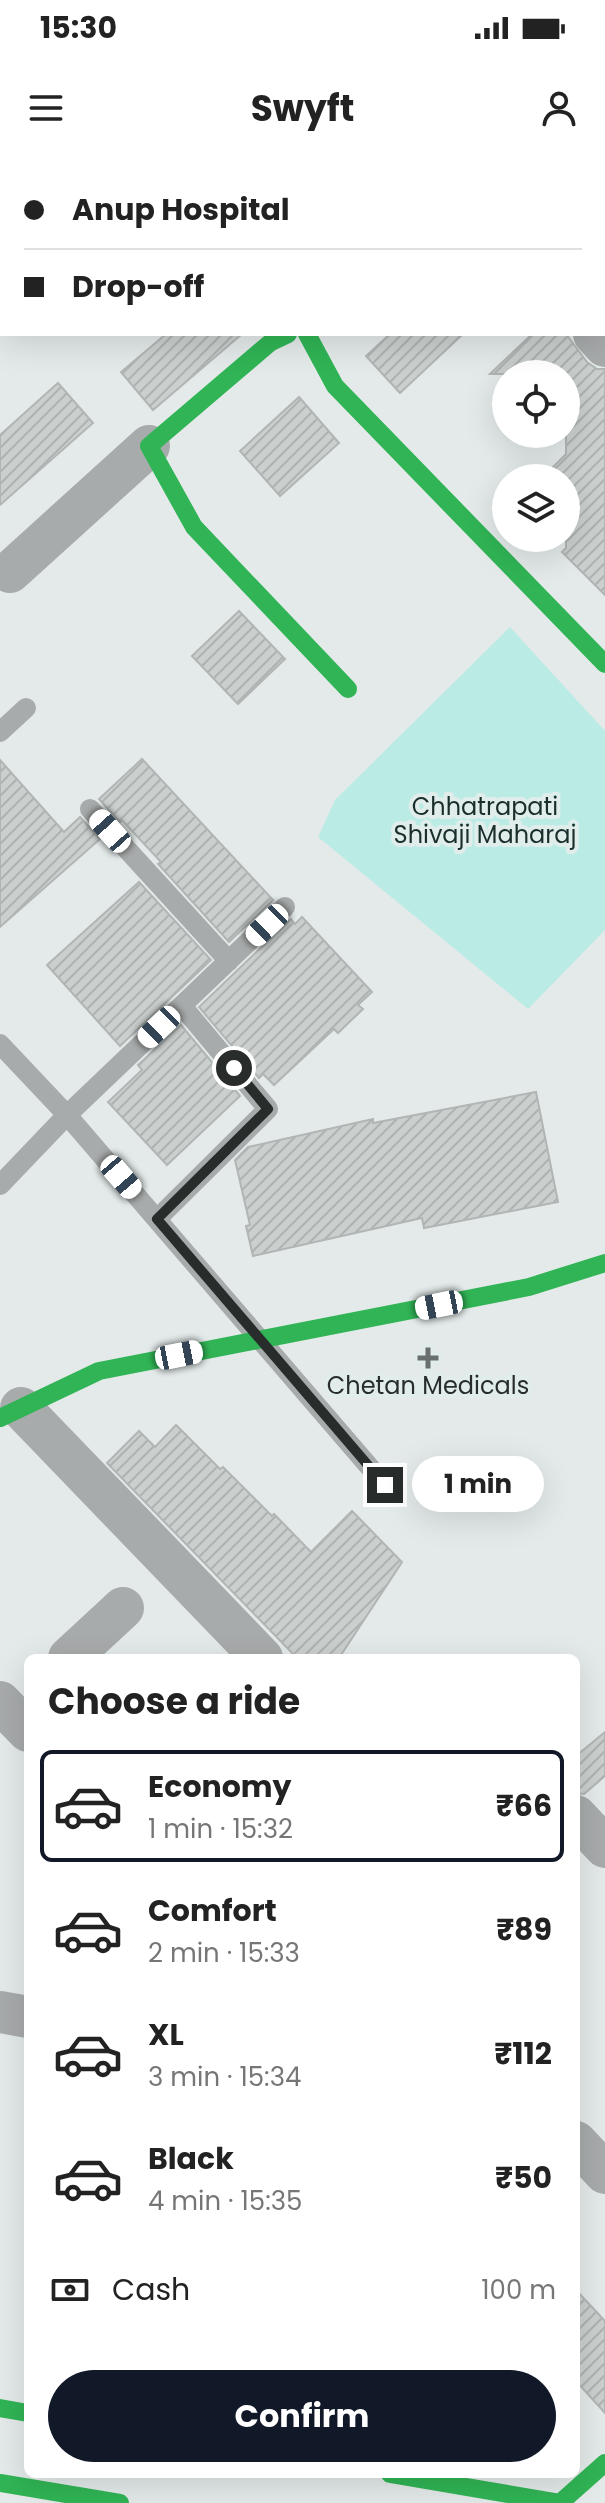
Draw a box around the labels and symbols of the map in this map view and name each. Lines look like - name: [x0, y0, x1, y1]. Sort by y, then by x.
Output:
- park label: Chhatrapati Shivaji Maharaj: [394, 790, 576, 851]
- car: [85, 805, 135, 857]
- car: [241, 900, 293, 950]
- car: [133, 1002, 185, 1052]
- route start: [216, 1050, 252, 1086]
- car: [96, 1151, 146, 1203]
- car: [413, 1289, 465, 1321]
- car: [153, 1339, 205, 1371]
- marker: Chetan Medicals: [419, 1349, 437, 1367]
- place label: Chetan Medicals: [327, 1369, 529, 1402]
- callout: 1 min: [413, 1457, 545, 1513]
- route end: [367, 1467, 403, 1503]

